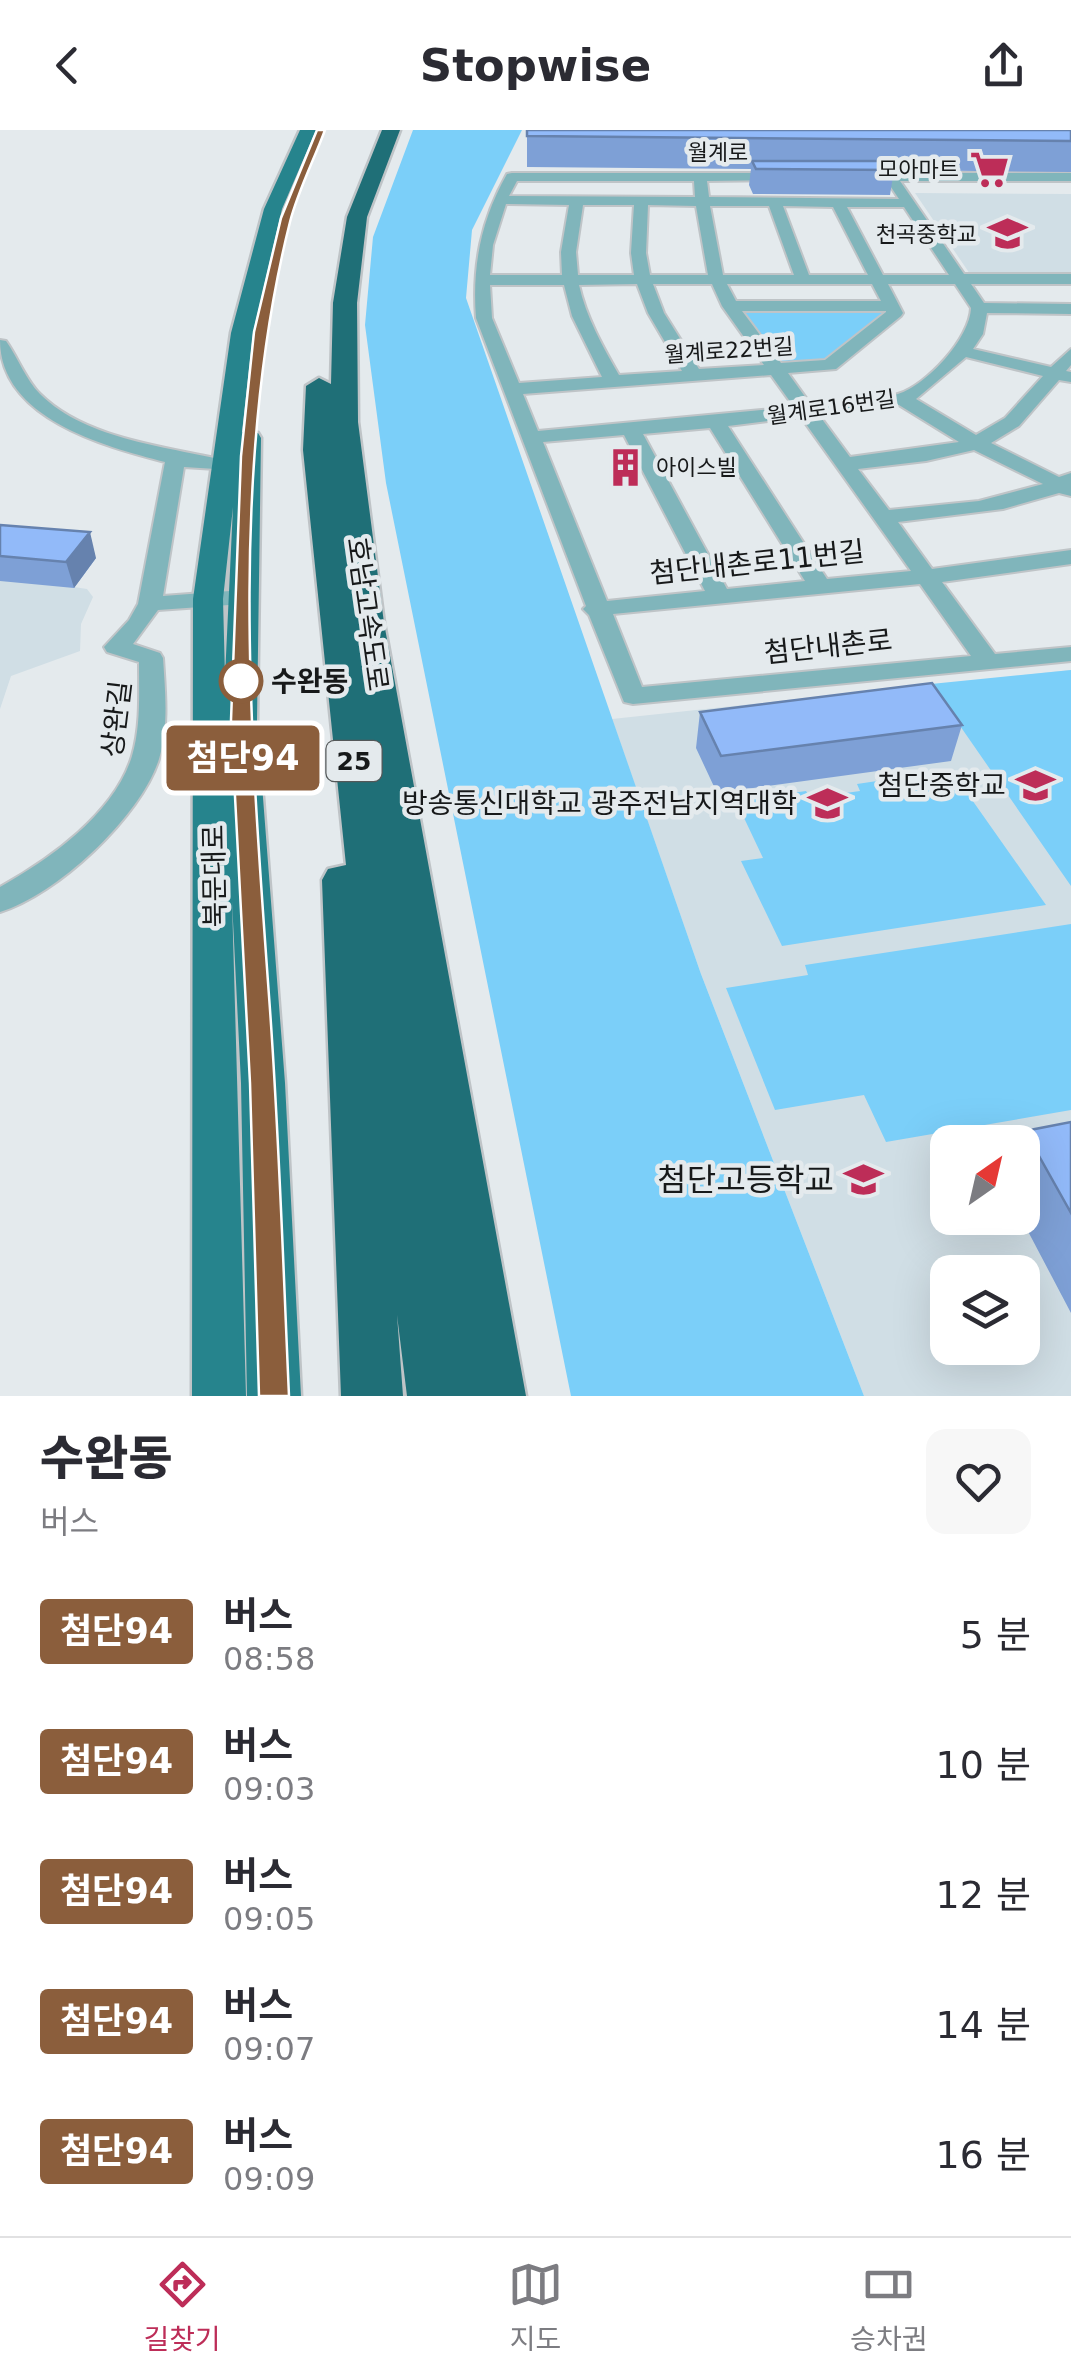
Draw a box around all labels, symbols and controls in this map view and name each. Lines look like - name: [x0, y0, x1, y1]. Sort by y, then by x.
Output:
- icon: back: [40, 38, 95, 93]
- icon: share: [976, 38, 1031, 93]
- text: Stopwise: [420, 39, 651, 92]
- street label: 월계로: [688, 140, 748, 165]
- supermarket icon: 모아마트: [968, 148, 1010, 190]
- place label: 모아마트: [878, 157, 959, 182]
- school or university icon: 천곡중학교: [986, 213, 1028, 255]
- place label: 천곡중학교: [876, 222, 977, 247]
- street label: 월계로22번길: [664, 334, 794, 367]
- street label: 월계로16번길: [765, 386, 897, 429]
- building icon: 아이스빌: [605, 446, 647, 488]
- place label: 아이스빌: [656, 455, 737, 480]
- street label: 호남고속도로: [340, 535, 395, 693]
- street label: 첨단내촌로11번길: [648, 535, 866, 590]
- street label: 첨단내촌로: [762, 623, 894, 670]
- marker: 수완동: [220, 660, 262, 702]
- place label: 수완동: [271, 665, 348, 698]
- street label: 상완길: [95, 679, 138, 759]
- line badge: 첨단94: [173, 726, 313, 790]
- text: 첨단94: [186, 738, 300, 778]
- road number: 25: [326, 741, 382, 781]
- school or university icon: 첨단중학교: [1015, 764, 1057, 806]
- place label: 첨단중학교: [877, 769, 1006, 802]
- school or university icon: 방송통신대학교 광주전남지역대학: [806, 782, 848, 824]
- place label: 방송통신대학교 광주전남지역대학: [402, 787, 797, 820]
- street label: 북문대로: [197, 824, 232, 928]
- north arrow: [930, 1125, 1040, 1235]
- map controls: [930, 1125, 1040, 1365]
- school or university icon: 첨단고등학교: [843, 1159, 885, 1201]
- place label: 첨단고등학교: [657, 1161, 834, 1199]
- button: layers: [930, 1255, 1040, 1365]
- button: heart: [926, 1429, 1031, 1534]
- text: 수완동: [40, 1430, 172, 1486]
- text: 버스: [40, 1503, 99, 1541]
- text: 버스: [223, 1594, 293, 1638]
- text: 첨단94: [60, 1611, 173, 1651]
- text: 5 분: [960, 1613, 1031, 1657]
- text: 08:58: [223, 1640, 315, 1678]
- text: 버스: [223, 1724, 293, 1768]
- text: 첨단94: [60, 1741, 173, 1781]
- text: 10 분: [936, 1743, 1031, 1787]
- text: 09:03: [223, 1770, 315, 1808]
- text: 버스: [223, 1854, 293, 1898]
- text: 첨단94: [60, 1871, 173, 1911]
- text: 12 분: [936, 1873, 1031, 1917]
- text: 09:05: [223, 1900, 315, 1938]
- text: 버스: [223, 1984, 293, 2028]
- text: 첨단94: [60, 2001, 173, 2041]
- text: 14 분: [936, 2003, 1031, 2047]
- text: 09:07: [223, 2030, 315, 2068]
- text: 버스: [223, 2114, 293, 2158]
- text: 첨단94: [60, 2131, 173, 2171]
- text: 16 분: [936, 2133, 1031, 2177]
- text: 09:09: [223, 2160, 315, 2198]
- tab: 길찾기: [144, 2257, 221, 2357]
- tab: 지도: [508, 2257, 563, 2357]
- tab: 승차권: [850, 2257, 927, 2357]

